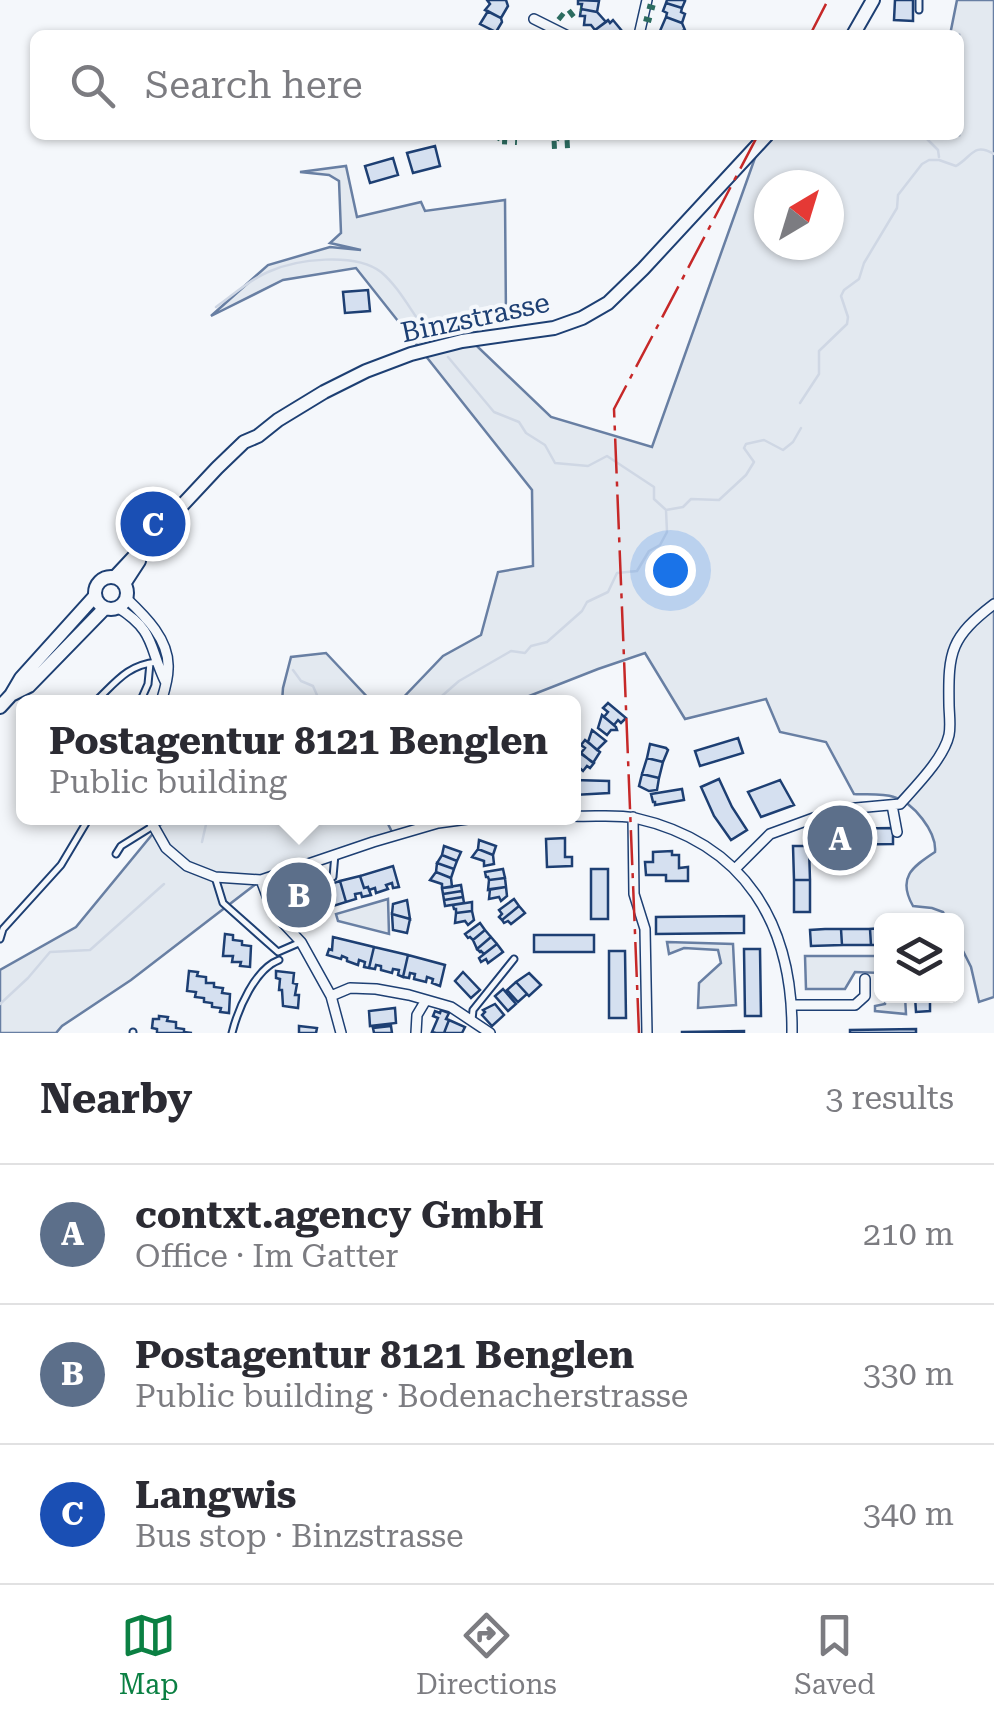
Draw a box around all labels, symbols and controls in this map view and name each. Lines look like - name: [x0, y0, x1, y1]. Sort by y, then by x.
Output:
- search box: [30, 30, 964, 140]
- icon: search: [65, 58, 120, 113]
- text: Search here: [145, 63, 363, 107]
- north arrow: [754, 170, 844, 260]
- street label: Binzstrasse: [398, 286, 552, 349]
- pin: C: [120, 486, 186, 562]
- your location: [645, 545, 696, 596]
- popup: [16, 695, 581, 825]
- text: Postagentur 8121 Benglen: [49, 719, 548, 763]
- text: Public building: [49, 763, 287, 801]
- pin: A: [808, 800, 872, 876]
- pin: B: [266, 858, 332, 932]
- map controls: [874, 913, 964, 1003]
- button: layers: [874, 913, 964, 1003]
- text: Nearby: [40, 1074, 192, 1123]
- text: 3 results: [826, 1079, 954, 1117]
- text: contxt.agency GmbH: [135, 1193, 544, 1237]
- text: A: [61, 1215, 84, 1253]
- text: 210 m: [863, 1215, 954, 1253]
- text: Office · Im Gatter: [135, 1237, 399, 1275]
- text: Postagentur 8121 Benglen: [135, 1333, 634, 1377]
- text: B: [61, 1355, 84, 1393]
- text: 330 m: [863, 1355, 954, 1393]
- text: Public building · Bodenacherstrasse: [135, 1377, 688, 1415]
- text: Langwis: [135, 1473, 296, 1517]
- text: C: [61, 1495, 84, 1533]
- text: 340 m: [863, 1495, 954, 1533]
- text: Bus stop · Binzstrasse: [135, 1517, 464, 1555]
- tab: Map: [119, 1608, 179, 1701]
- tab: Directions: [416, 1608, 557, 1701]
- tab: Saved: [794, 1608, 875, 1701]

